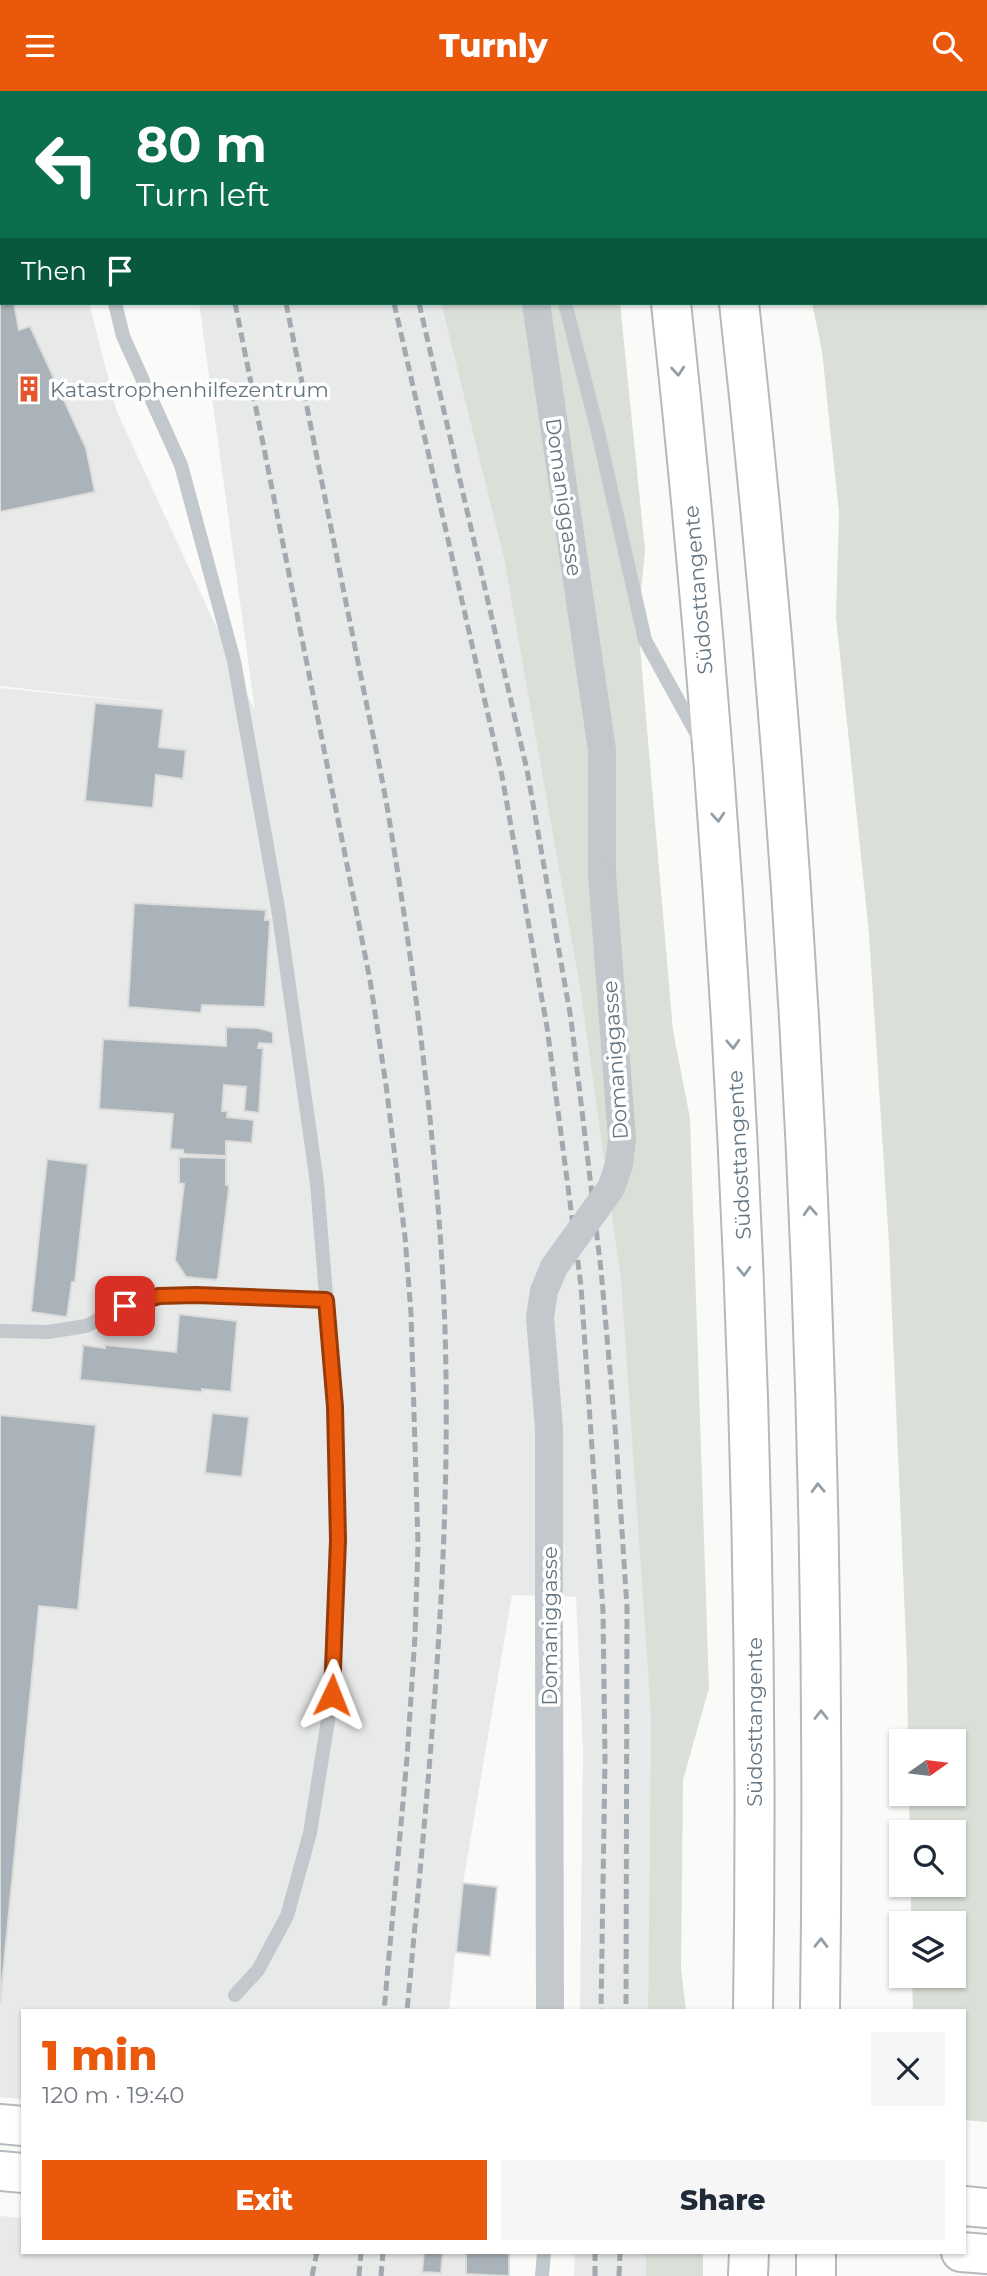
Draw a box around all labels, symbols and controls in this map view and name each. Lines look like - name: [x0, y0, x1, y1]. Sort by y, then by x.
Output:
- text: Turnly: [439, 26, 548, 65]
- icon: menu: [21, 27, 59, 65]
- icon: search: [928, 27, 966, 65]
- text: 80 m: [136, 115, 267, 174]
- icon: left: [21, 119, 112, 210]
- text: Turn left: [136, 175, 270, 214]
- icon: arrive: [101, 252, 139, 290]
- text: Then: [21, 255, 87, 287]
- one-way arrow: [670, 365, 685, 376]
- building icon: Katastrophenhilfezentrum: [14, 374, 44, 404]
- place label: Katastrophenhilfezentrum: [50, 377, 329, 402]
- street label: Domaniggasse: [541, 416, 587, 578]
- street label: Südosttangente: [678, 504, 718, 676]
- one-way arrow: [710, 812, 725, 823]
- street label: Domaniggasse: [597, 980, 633, 1140]
- one-way arrow: [725, 1039, 740, 1050]
- street label: Südosttangente: [722, 1070, 756, 1240]
- one-way arrow: [803, 1205, 818, 1216]
- one-way arrow: [737, 1266, 752, 1277]
- pin: [95, 1276, 155, 1336]
- icon: arrive: [106, 1287, 144, 1325]
- one-way arrow: [810, 1482, 825, 1493]
- street label: Domaniggasse: [537, 1546, 562, 1706]
- street label: Südosttangente: [742, 1637, 767, 1807]
- position arrow: [295, 1658, 369, 1732]
- one-way arrow: [813, 1709, 829, 1720]
- north arrow: [889, 1729, 966, 1806]
- map controls: [889, 1729, 966, 1988]
- button: search: [889, 1820, 966, 1897]
- button: layers: [889, 1911, 966, 1988]
- one-way arrow: [814, 1937, 829, 1948]
- text: 1 min: [42, 2029, 158, 2081]
- button: close: [871, 2032, 945, 2106]
- text: 120 m · 19:40: [42, 2081, 184, 2109]
- button: Exit: [42, 2160, 487, 2240]
- button: Share: [501, 2160, 945, 2240]

